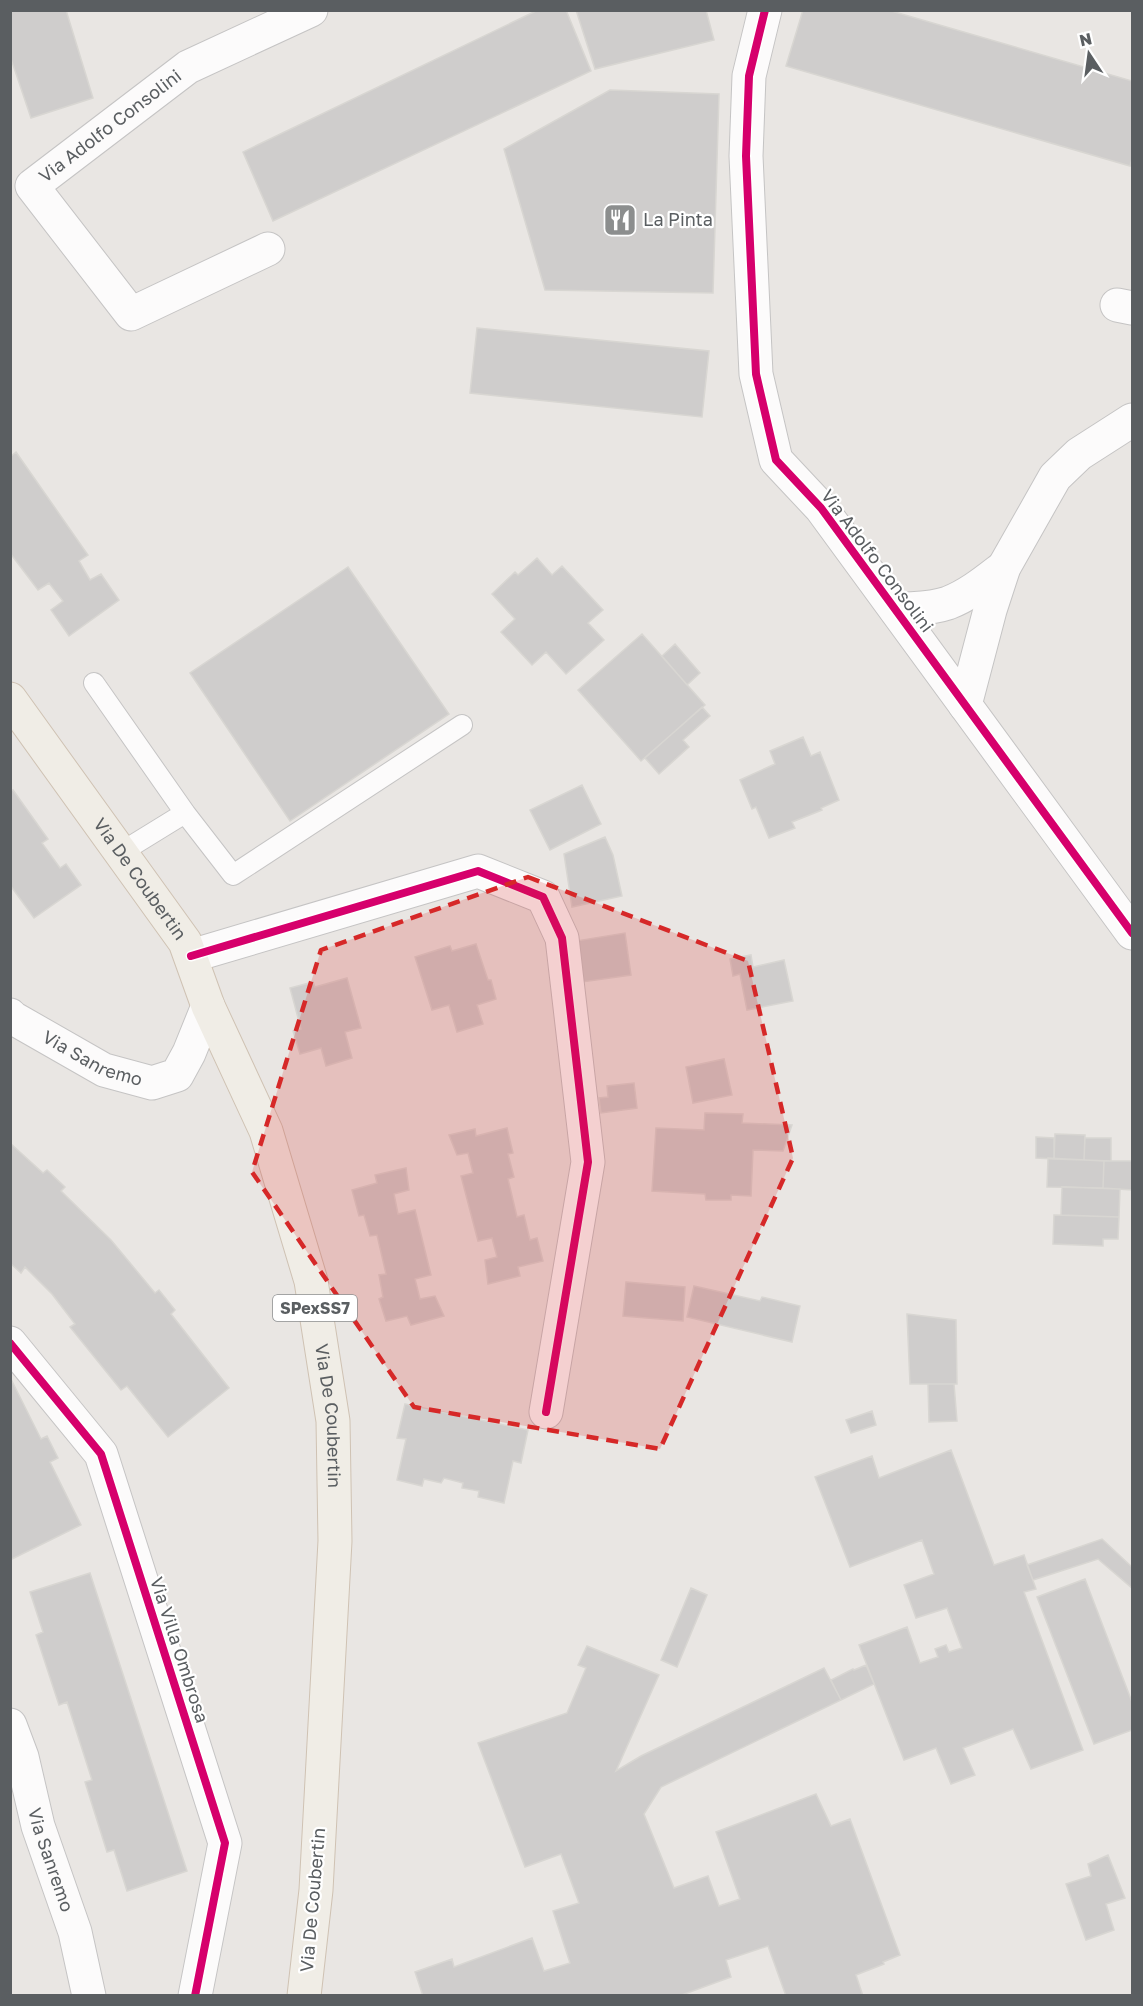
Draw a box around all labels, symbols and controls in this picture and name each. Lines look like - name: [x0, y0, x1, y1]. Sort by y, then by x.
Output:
- north arrow: [1059, 24, 1119, 84]
- text: N: [1077, 28, 1094, 50]
- street label: Via Adolfo Consolini: [34, 64, 185, 187]
- restaurant icon: La Pinta: [602, 202, 638, 238]
- place label: La Pinta: [643, 208, 713, 230]
- street label: Via Adolfo Consolini: [817, 485, 939, 636]
- street label: Via De Coubertin: [89, 813, 192, 944]
- street label: Via Sanremo: [39, 1025, 145, 1090]
- road number: SPexSS7: [273, 1295, 357, 1321]
- street label: Via De Coubertin: [311, 1342, 346, 1488]
- street label: Via Villa Ombrosa: [146, 1574, 214, 1726]
- street label: Via Sanremo: [24, 1806, 79, 1914]
- street label: Via De Coubertin: [295, 1827, 329, 1973]

